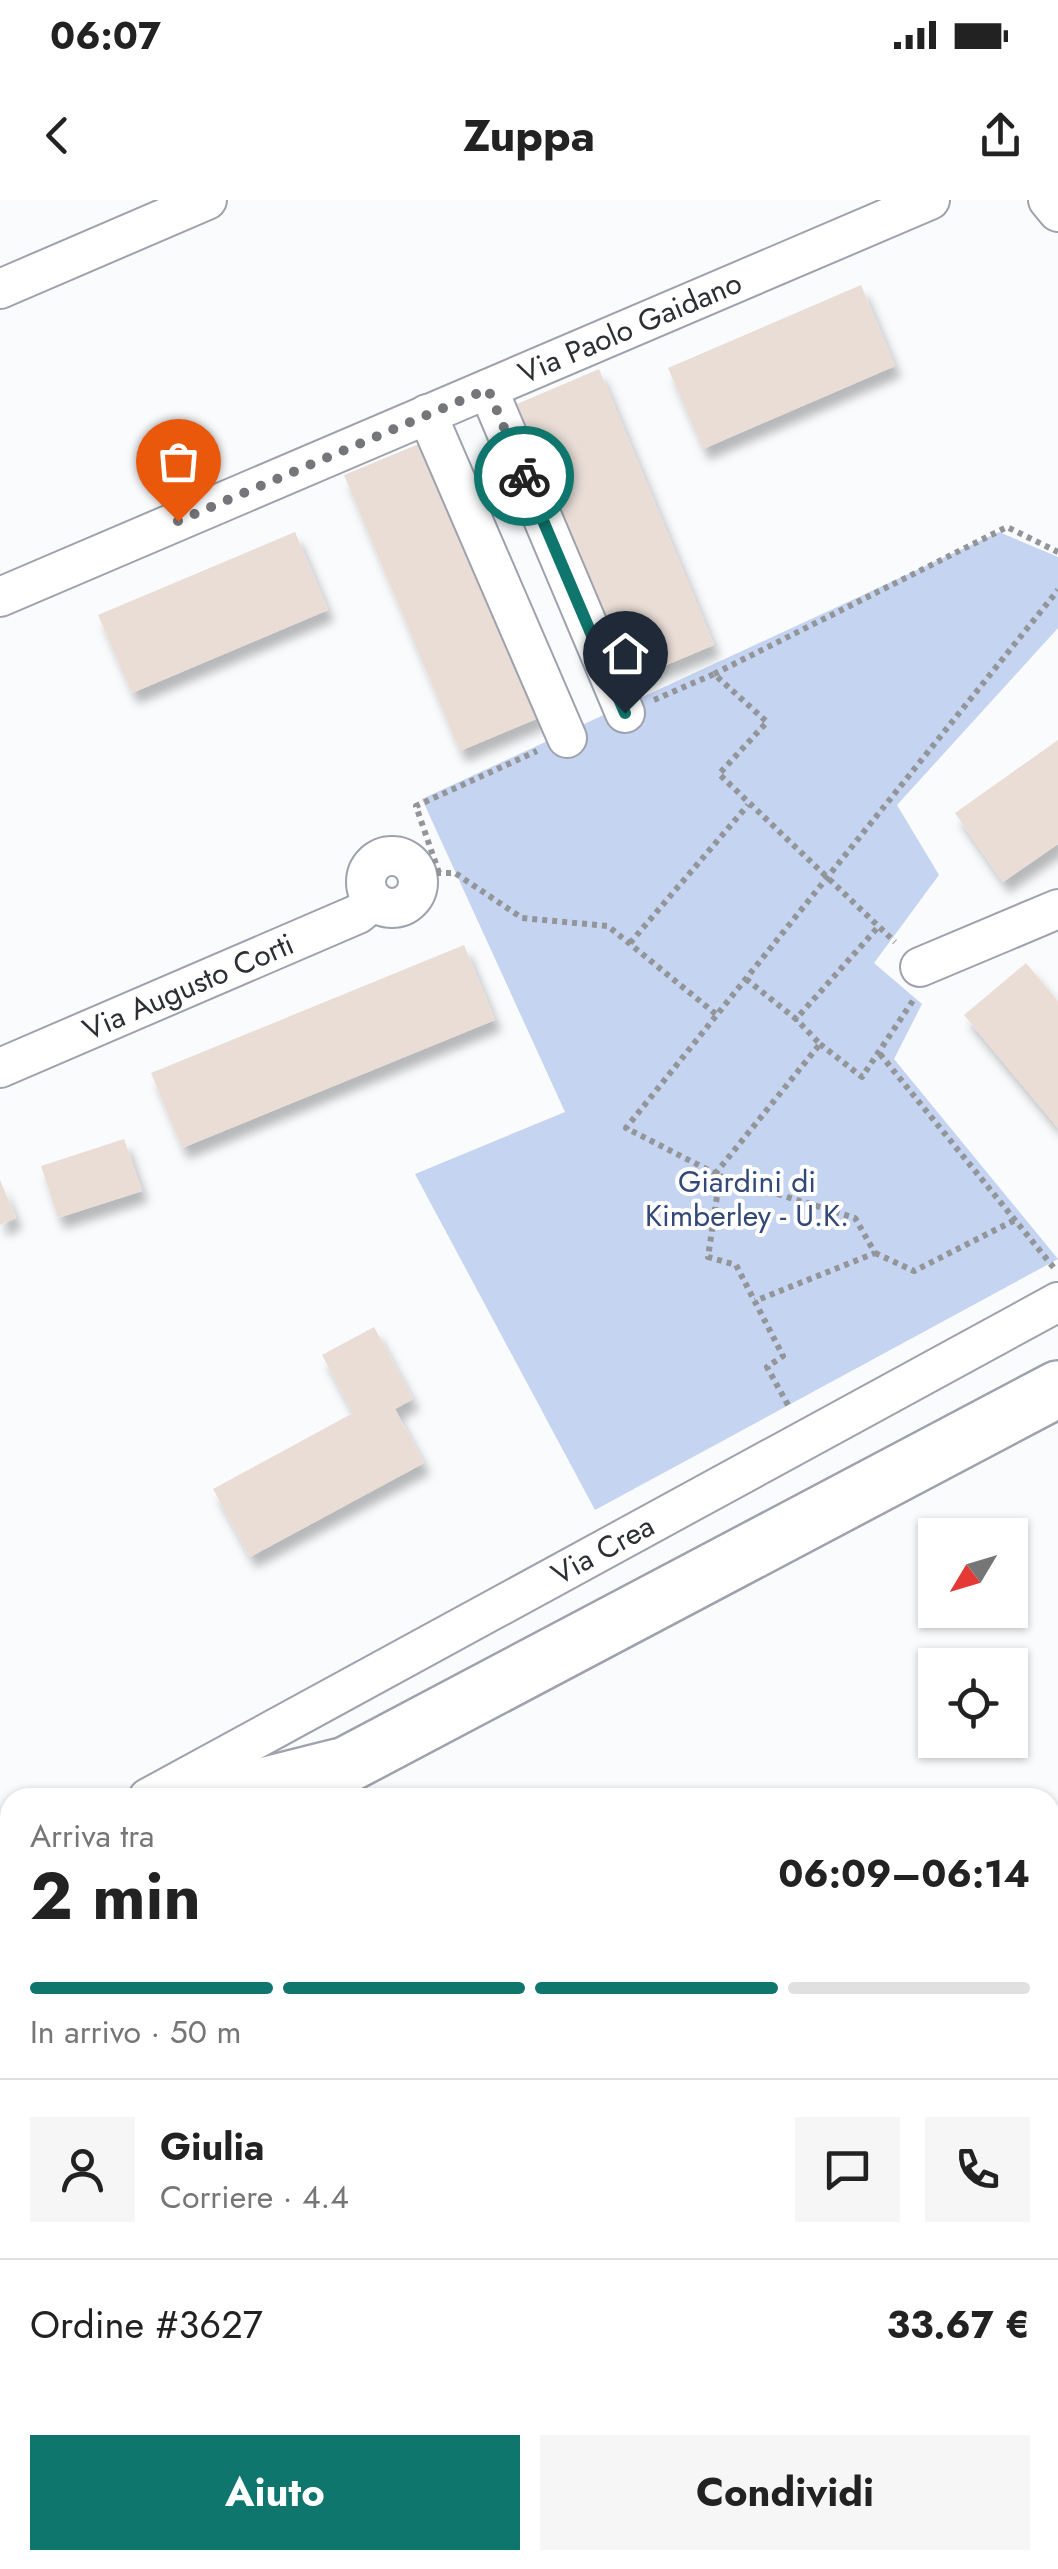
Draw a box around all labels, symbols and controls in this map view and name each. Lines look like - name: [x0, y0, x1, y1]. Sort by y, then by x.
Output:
- text: 06:07: [50, 8, 161, 63]
- text: Zuppa: [463, 103, 595, 168]
- icon: back: [30, 108, 85, 163]
- icon: share: [973, 108, 1028, 163]
- street label: Via Paolo Gaidano: [511, 261, 748, 394]
- pin: [136, 419, 221, 522]
- courier: [474, 426, 574, 526]
- icon: bag: [151, 434, 206, 489]
- icon: bike: [497, 449, 552, 504]
- pin: [583, 611, 668, 714]
- icon: home: [598, 626, 653, 681]
- street label: Via Augusto Corti: [76, 922, 300, 1051]
- park label: Giardini di Kimberley - U.K.: [645, 1160, 849, 1237]
- street label: Via Crea: [543, 1504, 662, 1595]
- north arrow: [918, 1518, 1028, 1628]
- map controls: [918, 1518, 1028, 1758]
- button: locate: [918, 1648, 1028, 1758]
- text: Arriva tra: [30, 1813, 155, 1859]
- text: 06:09–06:14: [778, 1846, 1030, 1901]
- text: 2 min: [30, 1849, 201, 1943]
- text: In arrivo · 50 m: [30, 2009, 242, 2055]
- button: person: [30, 2117, 135, 2222]
- button: chat: [795, 2117, 900, 2222]
- button: phone: [925, 2117, 1030, 2222]
- text: Giulia: [160, 2119, 265, 2174]
- text: Corriere · 4.4: [160, 2174, 349, 2220]
- text: Ordine #3627: [30, 2297, 263, 2352]
- text: 33.67 €: [887, 2297, 1030, 2352]
- button: Aiuto: [30, 2435, 520, 2550]
- button: Condividi: [540, 2435, 1030, 2550]

